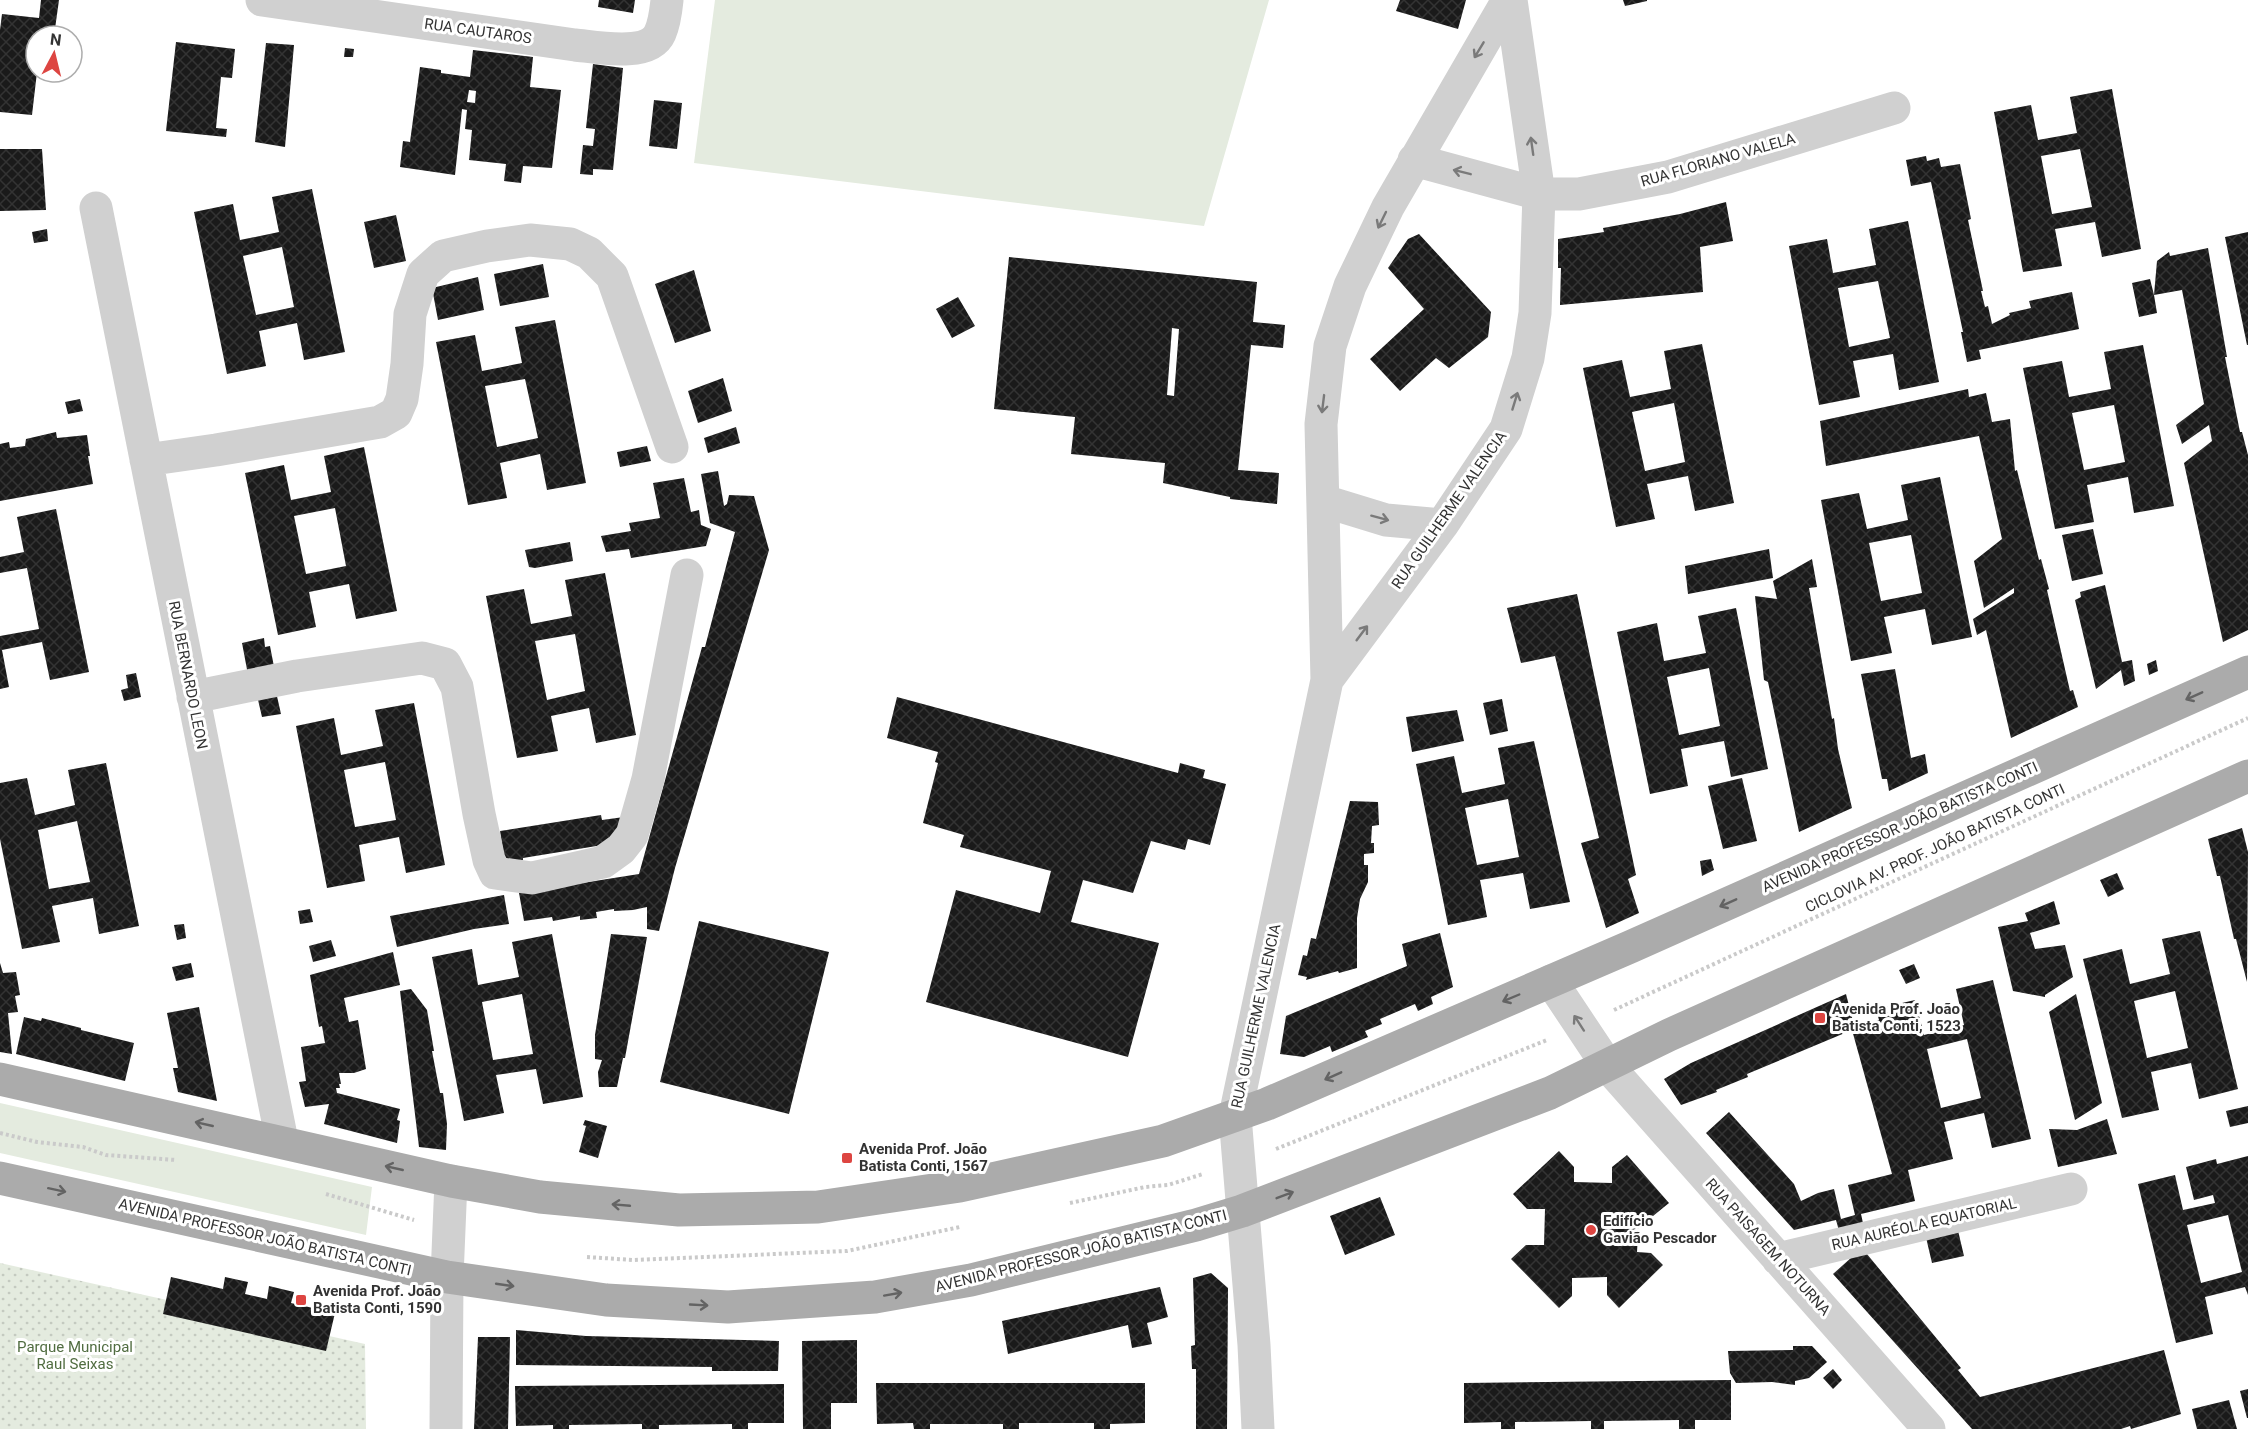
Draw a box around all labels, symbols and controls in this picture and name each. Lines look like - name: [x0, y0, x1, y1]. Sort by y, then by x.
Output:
- street label: RUA CAUTAROS: [423, 15, 533, 47]
- north arrow: [24, 24, 84, 84]
- text: N: [49, 29, 63, 50]
- one-way arrow: [1472, 41, 1484, 58]
- street label: RUA FLORIANO VALELA: [1639, 129, 1798, 191]
- one-way arrow: [1526, 137, 1537, 156]
- one-way arrow: [1453, 166, 1472, 178]
- one-way arrow: [1376, 210, 1388, 228]
- one-way arrow: [1510, 392, 1521, 411]
- one-way arrow: [1318, 393, 1329, 413]
- street label: RUA GUILHERME VALENCIA: [1388, 428, 1510, 592]
- one-way arrow: [1370, 512, 1389, 524]
- street label: RUA BERNARDO LEON: [165, 599, 211, 751]
- one-way arrow: [1356, 625, 1368, 641]
- one-way arrow: [2186, 691, 2204, 702]
- street label: AVENIDA PROFESSOR JOÃO BATISTA CONTI: [1759, 758, 2041, 896]
- street label: CICLOVIA AV. PROF. JOÃO BATISTA CONTI: [1802, 780, 2068, 916]
- one-way arrow: [1720, 898, 1738, 909]
- street label: RUA GUILHERME VALENCIA: [1228, 922, 1284, 1110]
- one-way arrow: [1503, 993, 1521, 1004]
- place label: Avenida Prof. João Batista Conti, 1523: [1832, 1000, 1961, 1035]
- marker: Avenida Prof. João Batista Conti, 1523: [1813, 1011, 1827, 1025]
- one-way arrow: [1573, 1015, 1585, 1032]
- one-way arrow: [1324, 1071, 1342, 1082]
- one-way arrow: [194, 1118, 214, 1129]
- place label: Avenida Prof. João Batista Conti, 1567: [859, 1140, 988, 1175]
- marker: Avenida Prof. João Batista Conti, 1567: [840, 1151, 854, 1165]
- one-way arrow: [385, 1161, 404, 1173]
- street label: RUA PAISAGEM NOTURNA: [1702, 1175, 1834, 1319]
- one-way arrow: [47, 1185, 66, 1197]
- one-way arrow: [1275, 1189, 1294, 1200]
- street label: AVENIDA PROFESSOR JOÃO BATISTA CONTI: [117, 1194, 413, 1280]
- street label: RUA AURÉOLA EQUATORIAL: [1830, 1194, 2018, 1254]
- one-way arrow: [611, 1199, 631, 1210]
- street label: AVENIDA PROFESSOR JOÃO BATISTA CONTI: [933, 1206, 1229, 1296]
- place label: Edifício Gavião Pescador: [1603, 1212, 1717, 1247]
- marker: Edifício Gavião Pescador: [1584, 1223, 1598, 1237]
- one-way arrow: [494, 1280, 514, 1291]
- place label: Avenida Prof. João Batista Conti, 1590: [313, 1282, 442, 1317]
- one-way arrow: [883, 1288, 902, 1299]
- marker: Avenida Prof. João Batista Conti, 1590: [294, 1293, 308, 1307]
- one-way arrow: [688, 1300, 708, 1311]
- park label: Parque Municipal Raul Seixas: [17, 1338, 133, 1373]

